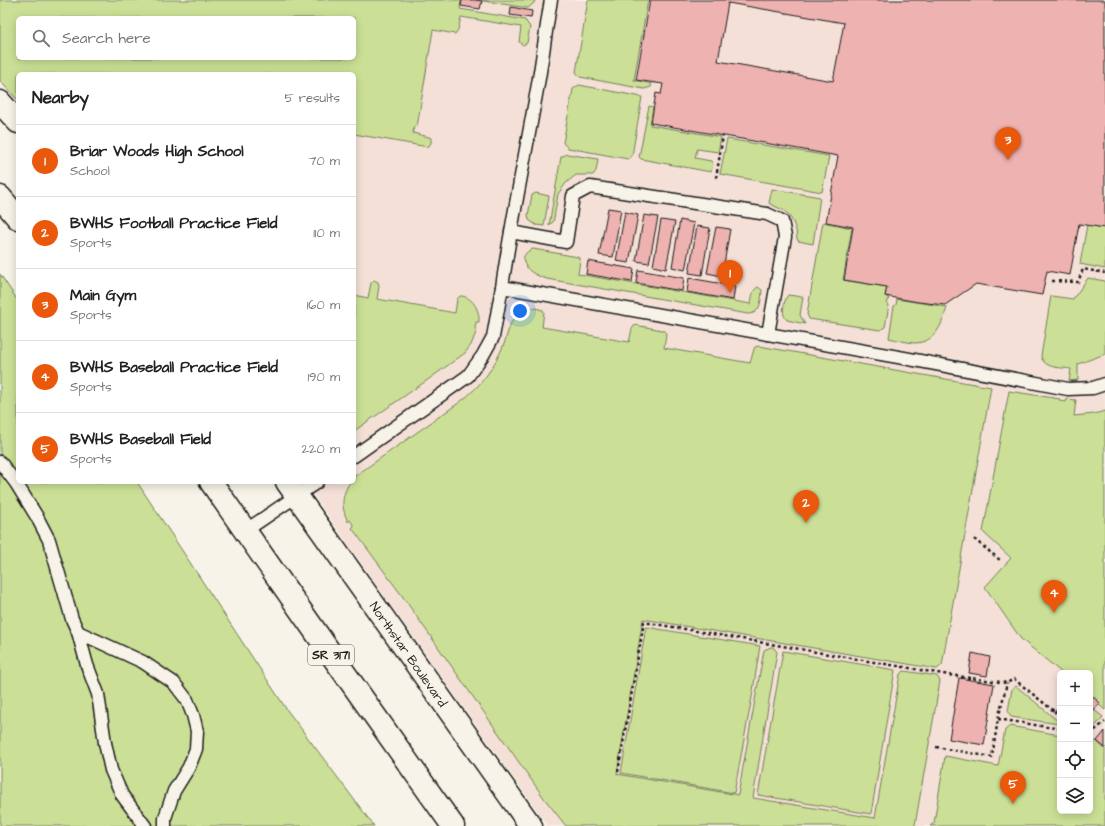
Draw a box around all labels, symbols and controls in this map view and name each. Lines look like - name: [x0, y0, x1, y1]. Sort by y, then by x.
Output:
- search box: [16, 16, 356, 60]
- icon: search: [30, 27, 52, 49]
- text: Search here: [62, 28, 151, 49]
- text: Nearby: [32, 86, 89, 110]
- text: 5 results: [284, 89, 340, 107]
- pin: 3: [995, 127, 1021, 160]
- text: Briar Woods High School: [70, 141, 244, 162]
- text: 1: [44, 152, 46, 170]
- text: 70 m: [308, 152, 340, 170]
- text: School: [70, 162, 110, 180]
- text: BWHS Football Practice Field: [70, 213, 277, 234]
- text: 2: [41, 224, 49, 242]
- text: 110 m: [313, 224, 340, 242]
- text: Sports: [70, 234, 112, 252]
- pin: 1: [717, 260, 743, 293]
- text: Main Gym: [70, 285, 136, 306]
- text: 3: [42, 296, 48, 314]
- text: 160 m: [307, 296, 340, 314]
- your location: [510, 301, 530, 321]
- text: Sports: [70, 306, 112, 324]
- text: BWHS Baseball Practice Field: [70, 357, 278, 378]
- text: 4: [41, 368, 49, 386]
- text: 190 m: [307, 368, 340, 386]
- text: Sports: [70, 378, 112, 396]
- text: BWHS Baseball Field: [70, 429, 211, 450]
- text: 5: [40, 440, 50, 458]
- text: 220 m: [302, 440, 340, 458]
- text: Sports: [70, 450, 112, 468]
- pin: 2: [793, 490, 819, 523]
- pin: 4: [1041, 580, 1067, 613]
- street label: Northstar Boulevard: [365, 598, 451, 711]
- road number: SR 3171: [308, 645, 354, 665]
- map controls: [1057, 670, 1093, 814]
- button: +: [1057, 670, 1093, 706]
- button: −: [1057, 706, 1093, 742]
- button: locate: [1057, 742, 1093, 778]
- pin: 5: [1000, 771, 1026, 804]
- button: layers: [1057, 778, 1093, 814]

